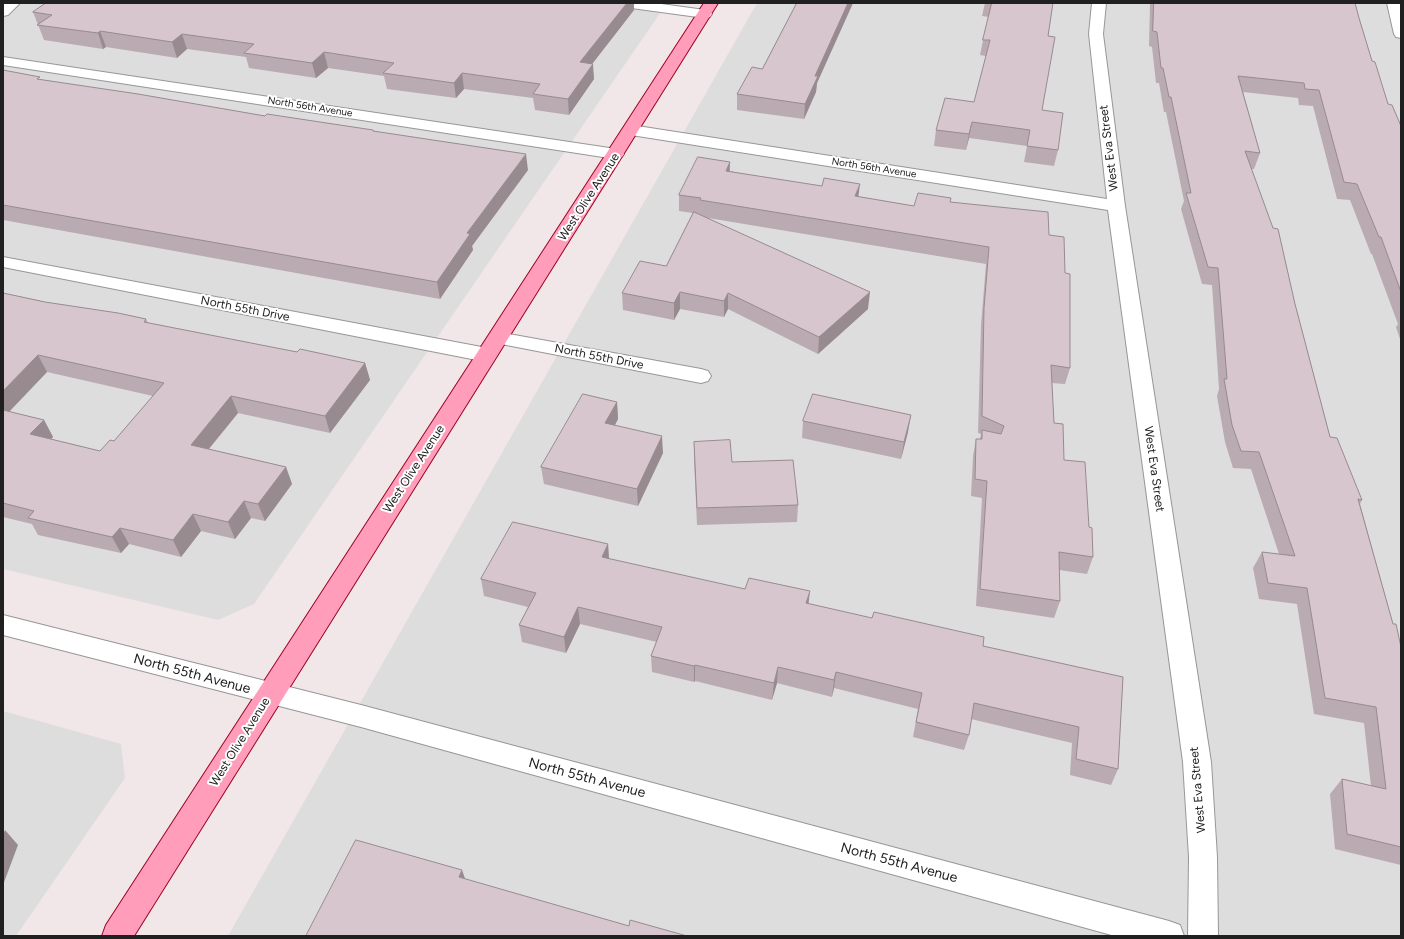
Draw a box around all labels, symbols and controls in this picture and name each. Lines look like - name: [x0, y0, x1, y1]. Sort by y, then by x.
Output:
- street label: North 56th Avenue: [267, 94, 353, 120]
- street label: West Eva Street: [1097, 104, 1121, 192]
- street label: West Olive Avenue: [555, 150, 623, 244]
- street label: North 56th Avenue: [831, 155, 917, 181]
- street label: North 55th Drive: [199, 293, 291, 325]
- street label: North 55th Drive: [553, 341, 645, 373]
- street label: West Olive Avenue: [380, 422, 448, 516]
- street label: West Eva Street: [1141, 425, 1167, 513]
- street label: North 55th Avenue: [132, 650, 252, 698]
- street label: West Olive Avenue: [207, 695, 273, 789]
- street label: West Eva Street: [1187, 746, 1209, 834]
- street label: North 55th Avenue: [527, 754, 647, 802]
- street label: North 55th Avenue: [839, 839, 959, 887]

